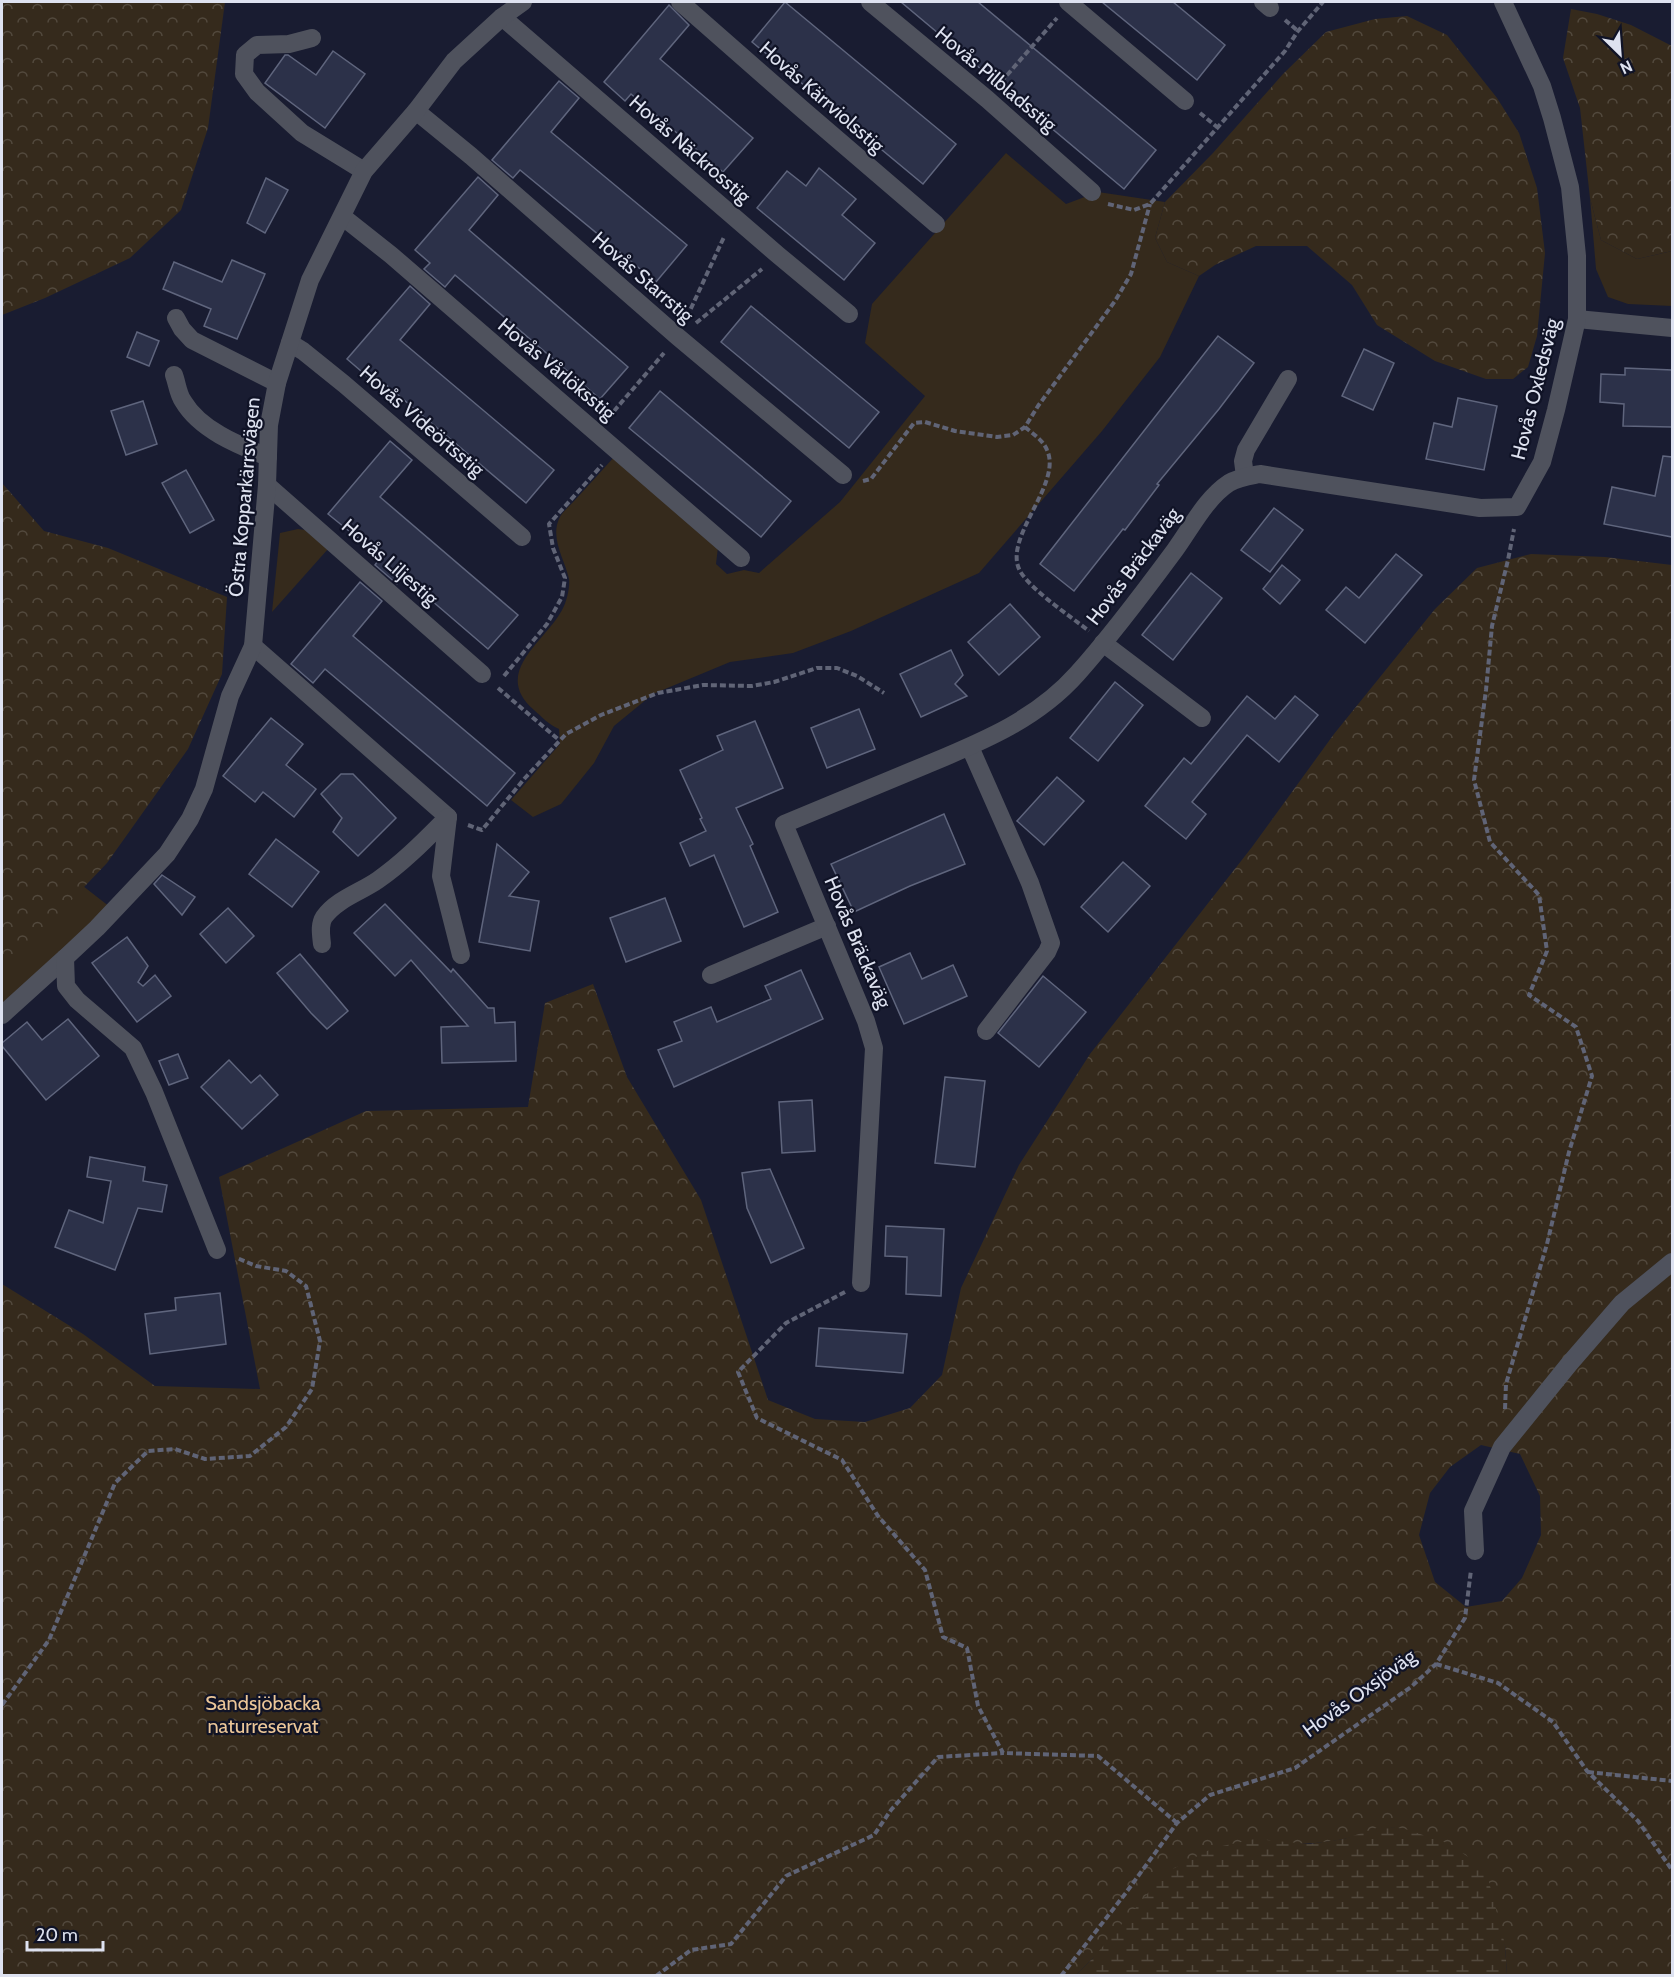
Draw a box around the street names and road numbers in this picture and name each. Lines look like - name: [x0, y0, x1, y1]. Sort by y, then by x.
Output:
- street label: Hovås Pilbladsstig: [930, 21, 1062, 137]
- street label: Hovås Kärrviolsstig: [755, 36, 890, 158]
- street label: Hovås Näckrosstig: [624, 90, 756, 209]
- street label: Hovås Starrstig: [587, 226, 699, 328]
- street label: Hovås Vårlöksstig: [493, 313, 621, 426]
- street label: Hovås Oxledsväg: [1506, 315, 1564, 462]
- street label: Hovås Videörtsstig: [355, 360, 490, 482]
- street label: Östra Kopparkärrsvägen: [223, 396, 265, 598]
- street label: Hovås Bräckaväg: [1081, 502, 1186, 629]
- street label: Hovås Liljestig: [337, 514, 444, 611]
- street label: Hovås Bräckaväg: [819, 872, 897, 1012]
- street label: Hovås Oxsjöväg: [1298, 1643, 1421, 1742]

